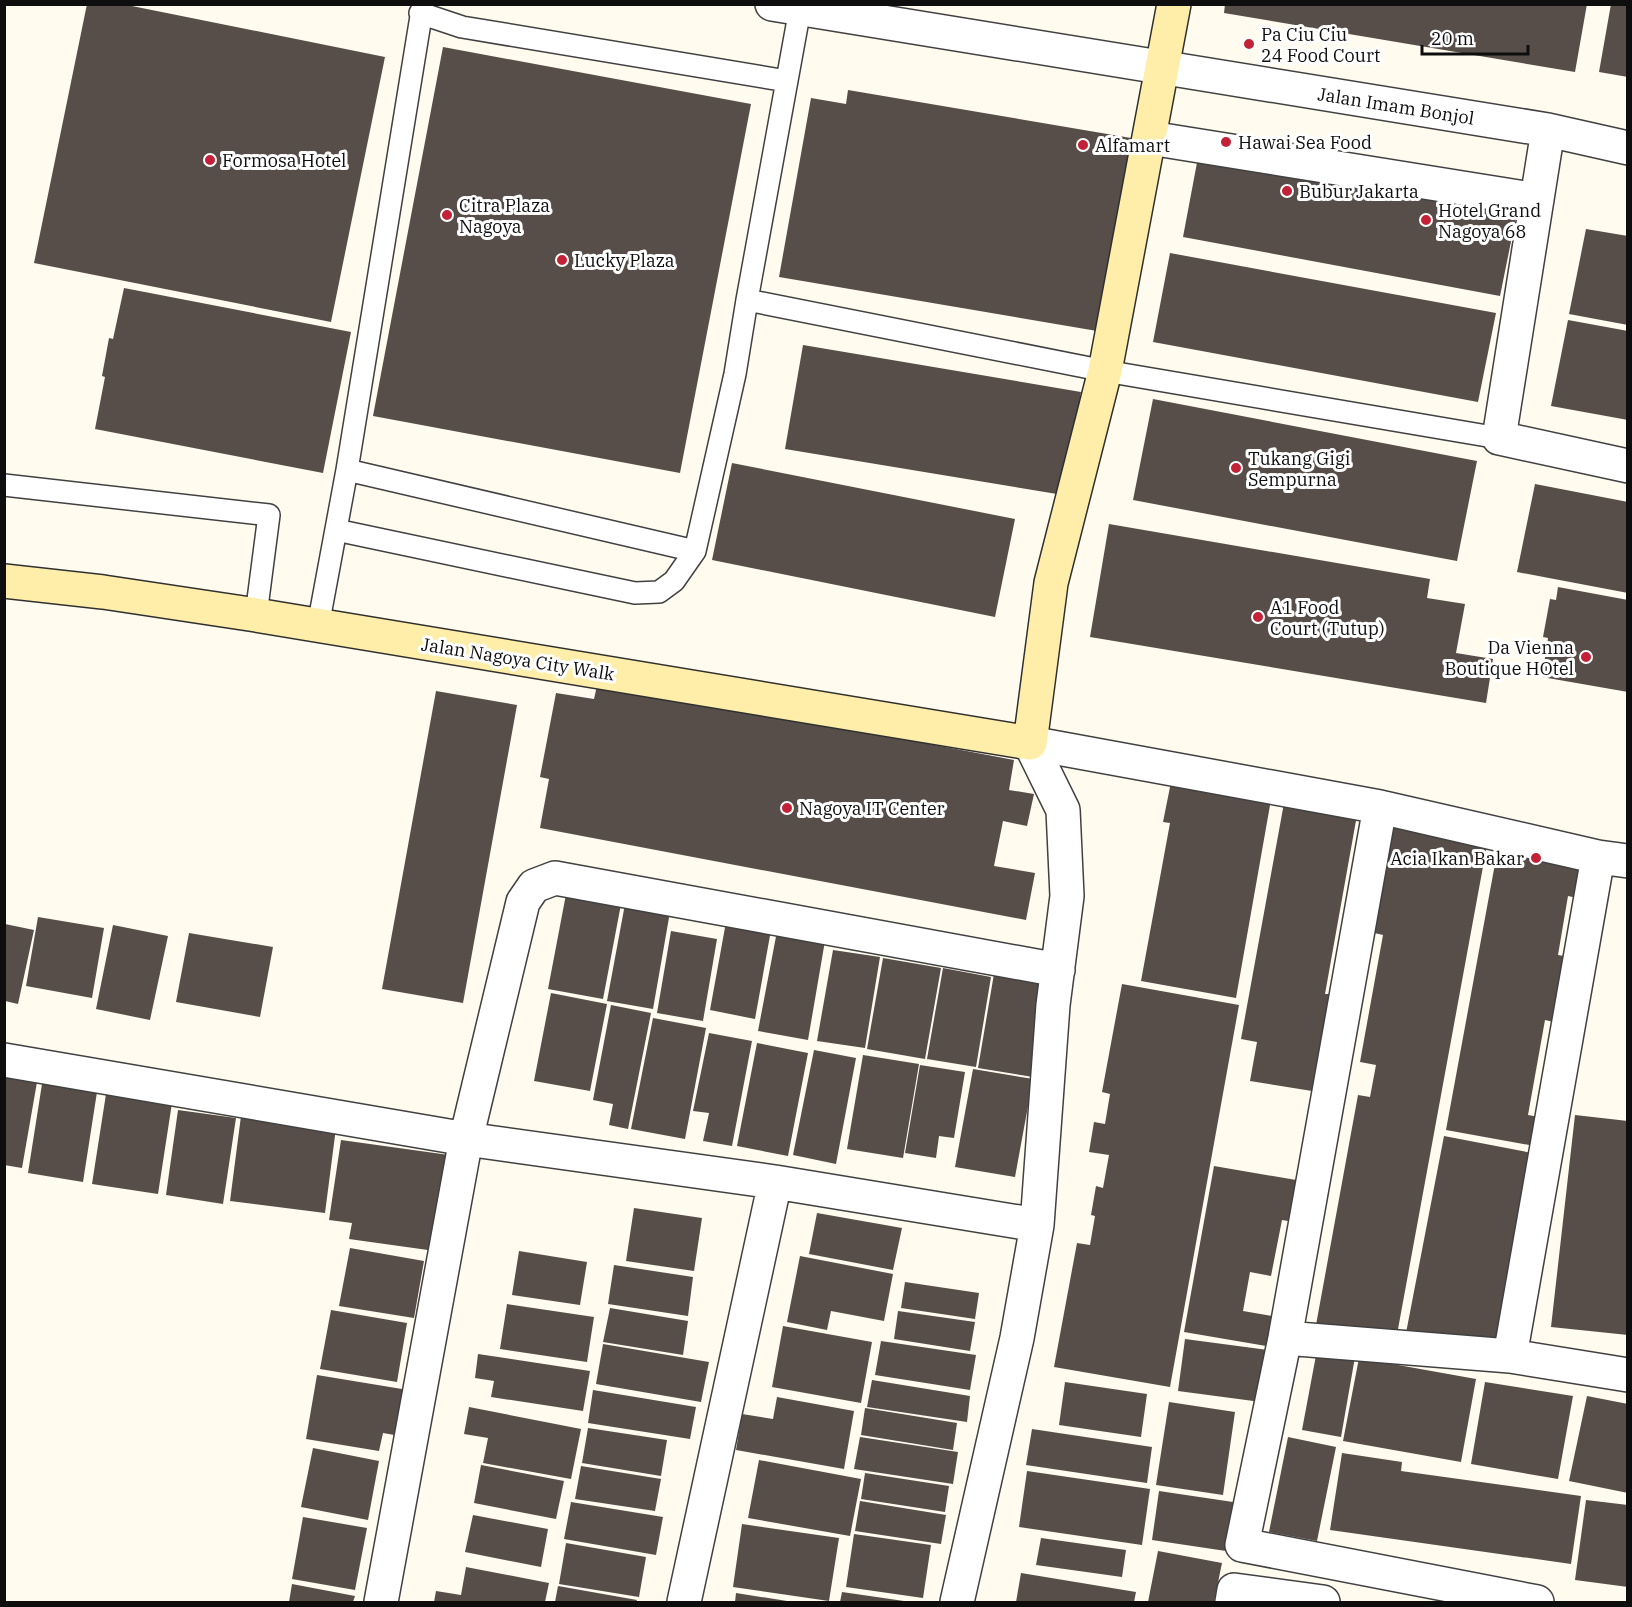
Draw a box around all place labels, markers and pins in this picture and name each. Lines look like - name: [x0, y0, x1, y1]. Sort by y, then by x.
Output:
- place label: Pa Ciu Ciu 24 Food Court: [1261, 23, 1380, 67]
- marker: Pa Ciu Ciu 24 Food Court: [1242, 37, 1256, 51]
- place label: Hawai Sea Food: [1238, 131, 1372, 154]
- place label: Alfamart: [1095, 134, 1170, 157]
- marker: Hawai Sea Food: [1219, 135, 1233, 149]
- marker: Alfamart: [1076, 138, 1090, 152]
- place label: Formosa Hotel: [222, 149, 347, 172]
- marker: Formosa Hotel: [203, 153, 217, 167]
- place label: Bubur Jakarta: [1299, 180, 1419, 203]
- marker: Bubur Jakarta: [1280, 184, 1294, 198]
- place label: Citra Plaza Nagoya: [459, 194, 550, 238]
- place label: Hotel Grand Nagoya 68: [1438, 199, 1541, 243]
- marker: Citra Plaza Nagoya: [440, 208, 454, 222]
- marker: Hotel Grand Nagoya 68: [1419, 213, 1433, 227]
- place label: Lucky Plaza: [574, 249, 675, 272]
- marker: Lucky Plaza: [555, 253, 569, 267]
- place label: Tukang Gigi Sempurna: [1248, 447, 1351, 491]
- marker: Tukang Gigi Sempurna: [1229, 461, 1243, 475]
- place label: A1 Food Court (Tutup): [1270, 596, 1385, 640]
- marker: A1 Food Court (Tutup): [1251, 610, 1265, 624]
- place label: Da Vienna Boutique HOtel: [1444, 636, 1574, 680]
- marker: Da Vienna Boutique HOtel: [1579, 650, 1593, 664]
- place label: Nagoya IT Center: [799, 797, 945, 820]
- marker: Nagoya IT Center: [780, 801, 794, 815]
- place label: Acia Ikan Bakar: [1390, 847, 1524, 870]
- marker: Acia Ikan Bakar: [1529, 851, 1543, 865]

